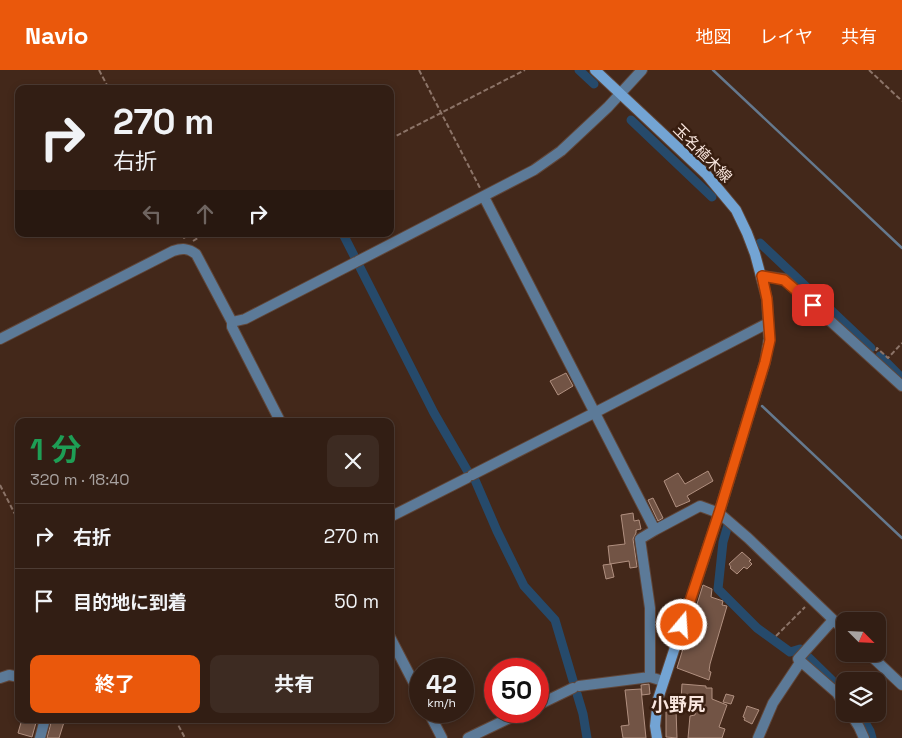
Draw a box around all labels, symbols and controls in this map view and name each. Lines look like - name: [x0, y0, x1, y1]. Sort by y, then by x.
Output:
- text: Navio: [25, 20, 89, 51]
- text: 地図: [696, 25, 732, 48]
- text: レイヤ: [760, 25, 813, 48]
- text: 共有: [841, 25, 877, 48]
- text: 270 m: [113, 100, 214, 144]
- icon: right: [30, 105, 95, 170]
- street label: 玉名植木線: [670, 120, 736, 186]
- text: 右折: [113, 147, 157, 175]
- icon: left: [138, 200, 166, 228]
- icon: ahead: [191, 200, 219, 228]
- icon: right: [244, 200, 272, 228]
- pin: [792, 284, 834, 326]
- icon: arrive: [799, 291, 827, 319]
- text: 1 分: [30, 430, 81, 469]
- button: close: [327, 435, 379, 487]
- text: 320 m · 18:40: [30, 469, 130, 490]
- icon: right: [30, 522, 58, 550]
- text: 270 m: [324, 524, 379, 549]
- text: 右折: [73, 525, 111, 550]
- icon: arrive: [30, 587, 58, 615]
- text: 50 m: [334, 589, 379, 614]
- text: 目的地に到着: [73, 590, 187, 615]
- position arrow: [655, 598, 707, 650]
- north arrow: [836, 612, 886, 662]
- map controls: [836, 612, 886, 722]
- button: 終了: [30, 655, 200, 713]
- button: 共有: [210, 655, 379, 713]
- speed limit sign: 50: [484, 658, 549, 723]
- text: 42: [426, 668, 457, 700]
- button: layers: [836, 672, 886, 722]
- district label: 小野尻: [651, 693, 705, 716]
- text: km/h: [427, 695, 456, 711]

